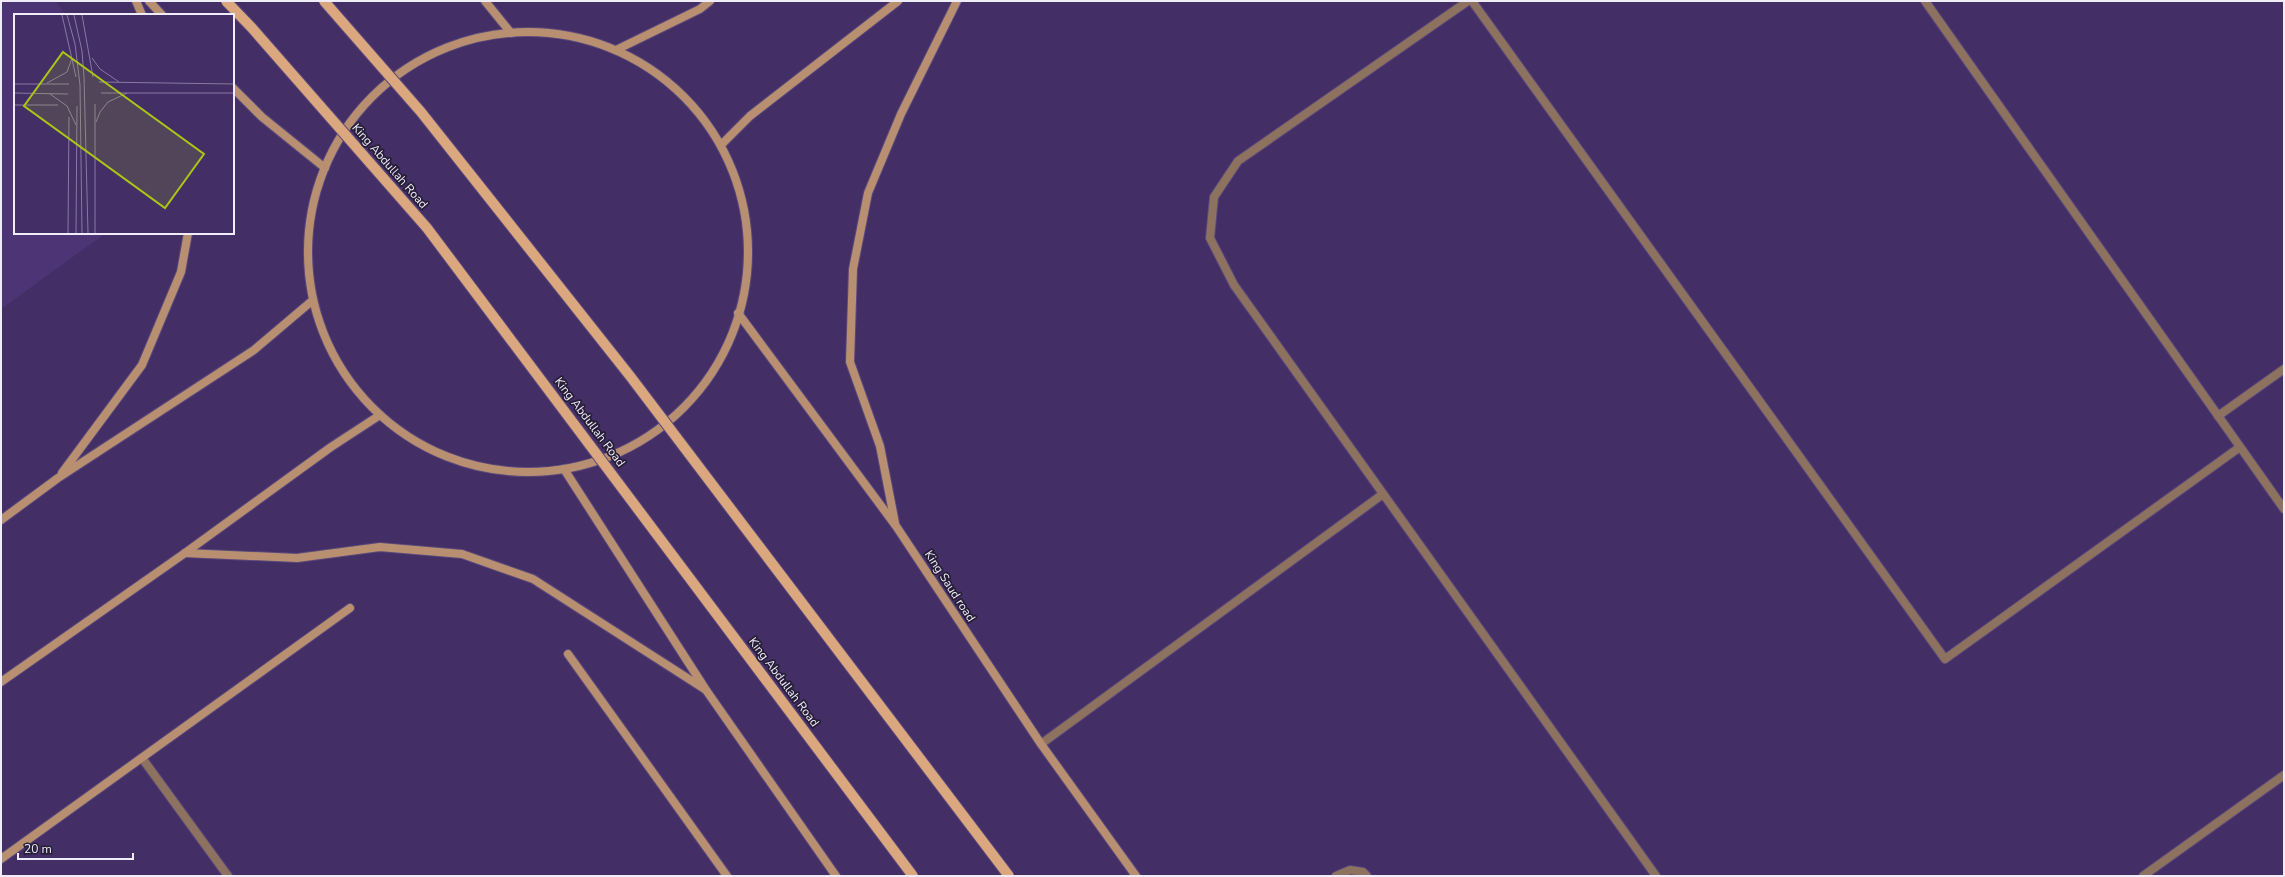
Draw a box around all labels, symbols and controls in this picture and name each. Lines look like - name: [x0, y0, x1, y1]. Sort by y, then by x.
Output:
- inset map: [14, 14, 234, 234]
- street label: King Abdullah Road: [349, 120, 431, 212]
- street label: King Abdullah Road: [551, 374, 629, 470]
- street label: King Saud road: [921, 547, 979, 625]
- street label: King Abdullah Road: [745, 634, 823, 730]
- scale bar: [18, 835, 133, 861]
- text: 20 m: [24, 841, 52, 857]

